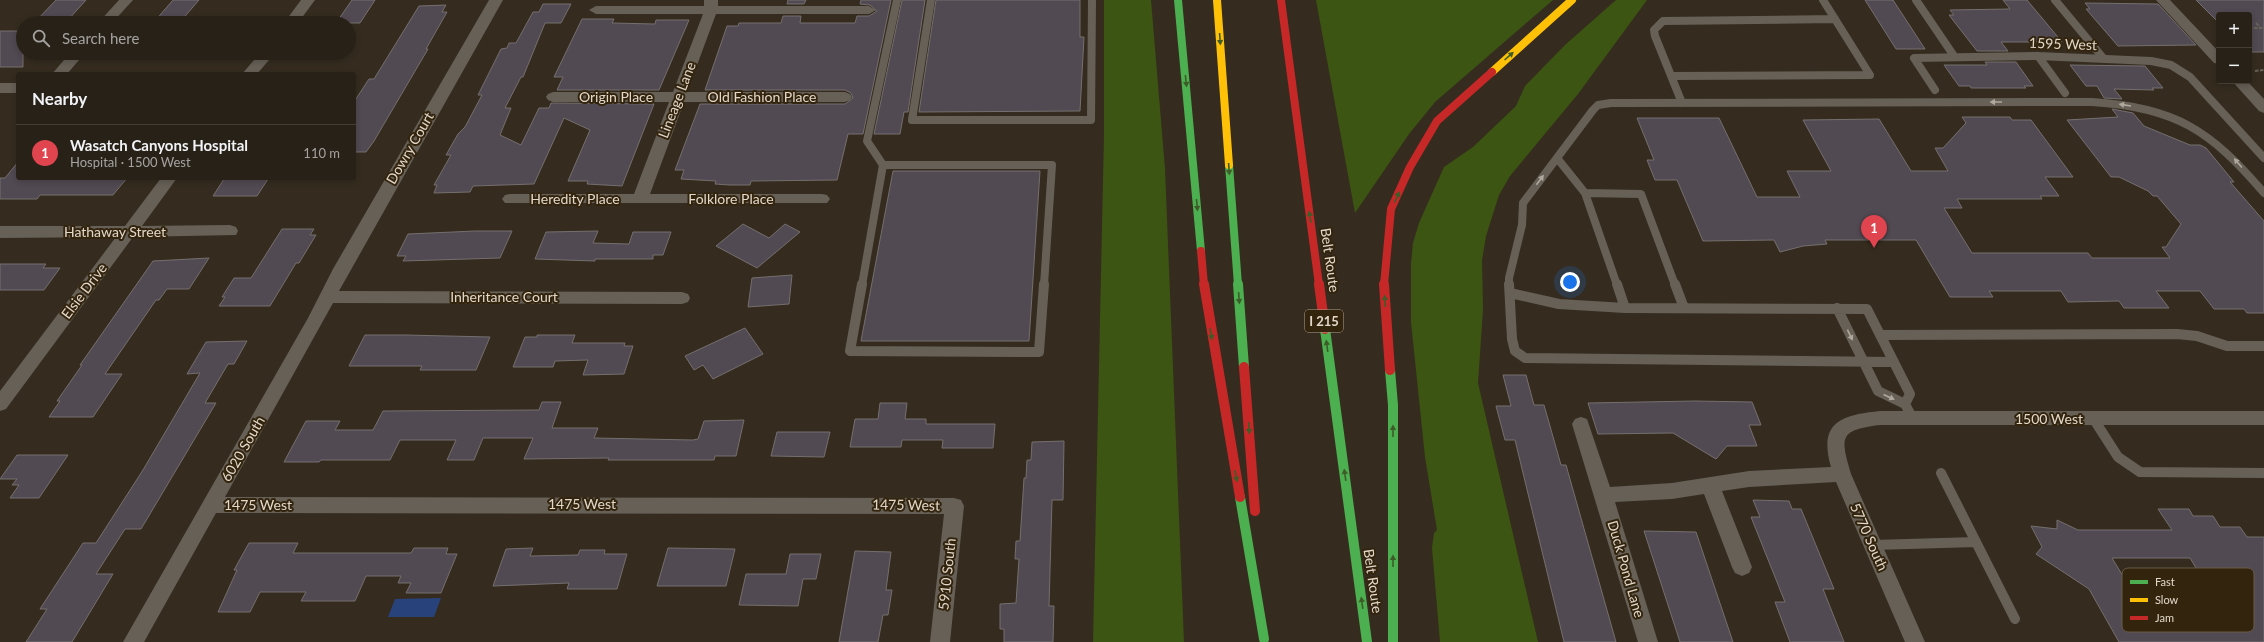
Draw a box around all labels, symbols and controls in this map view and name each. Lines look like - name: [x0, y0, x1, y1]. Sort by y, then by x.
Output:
- map controls: [2216, 12, 2252, 84]
- button: +: [2216, 12, 2252, 48]
- search box: [16, 16, 356, 60]
- icon: search: [30, 27, 52, 49]
- text: Search here: [62, 29, 139, 47]
- one-way arrow: [1216, 33, 1223, 45]
- street label: 1595 West: [2029, 34, 2097, 53]
- button: −: [2216, 48, 2252, 84]
- one-way arrow: [1504, 52, 1514, 61]
- street label: Lineage Lane: [654, 59, 699, 140]
- one-way arrow: [1183, 75, 1189, 87]
- text: Nearby: [32, 88, 87, 109]
- street label: Origin Place: [579, 88, 653, 105]
- street label: Old Fashion Place: [708, 88, 816, 105]
- one-way arrow: [1989, 99, 2002, 105]
- one-way arrow: [2119, 101, 2131, 107]
- street label: Dowry Court: [382, 109, 437, 187]
- text: Wasatch Canyons Hospital: [70, 136, 248, 154]
- text: 1: [41, 145, 49, 161]
- text: 110 m: [303, 145, 340, 161]
- text: Hospital · 1500 West: [70, 154, 191, 170]
- one-way arrow: [2234, 158, 2243, 169]
- one-way arrow: [1226, 163, 1233, 175]
- one-way arrow: [1536, 175, 1544, 186]
- street label: Heredity Place: [530, 190, 620, 207]
- street label: Folklore Place: [688, 190, 774, 207]
- one-way arrow: [1394, 191, 1400, 202]
- one-way arrow: [1194, 199, 1201, 211]
- one-way arrow: [1307, 211, 1313, 223]
- pin: 1: [1861, 215, 1887, 248]
- street label: Hathaway Street: [64, 223, 166, 240]
- street label: Belt Route: [1318, 227, 1343, 293]
- street label: Elsie Drive: [57, 260, 110, 322]
- your location: [1560, 272, 1580, 292]
- street label: Inheritance Court: [450, 288, 558, 305]
- one-way arrow: [1235, 292, 1242, 304]
- one-way arrow: [1382, 295, 1389, 307]
- road number: I 215: [1305, 310, 1343, 332]
- one-way arrow: [1209, 328, 1215, 341]
- one-way arrow: [1847, 329, 1853, 341]
- one-way arrow: [1324, 340, 1330, 352]
- one-way arrow: [1883, 394, 1895, 400]
- street label: 1500 West: [2015, 410, 2083, 427]
- street label: 6020 South: [217, 413, 268, 484]
- one-way arrow: [1245, 422, 1252, 434]
- one-way arrow: [1390, 424, 1396, 437]
- one-way arrow: [1342, 468, 1348, 481]
- one-way arrow: [1233, 470, 1239, 482]
- street label: 1475 West: [548, 495, 616, 512]
- street label: 1475 West: [872, 495, 940, 514]
- street label: 1475 West: [224, 496, 292, 513]
- street label: 5770 South: [1847, 500, 1892, 573]
- street label: Duck Pond Lane: [1604, 518, 1648, 619]
- street label: 5910 South: [934, 537, 959, 611]
- street label: Belt Route: [1361, 548, 1386, 614]
- one-way arrow: [1390, 554, 1396, 567]
- legend: [2122, 568, 2254, 632]
- text: Fast: [2155, 575, 2175, 588]
- text: Slow: [2155, 593, 2179, 606]
- one-way arrow: [1359, 597, 1365, 609]
- text: Jam: [2155, 611, 2174, 624]

